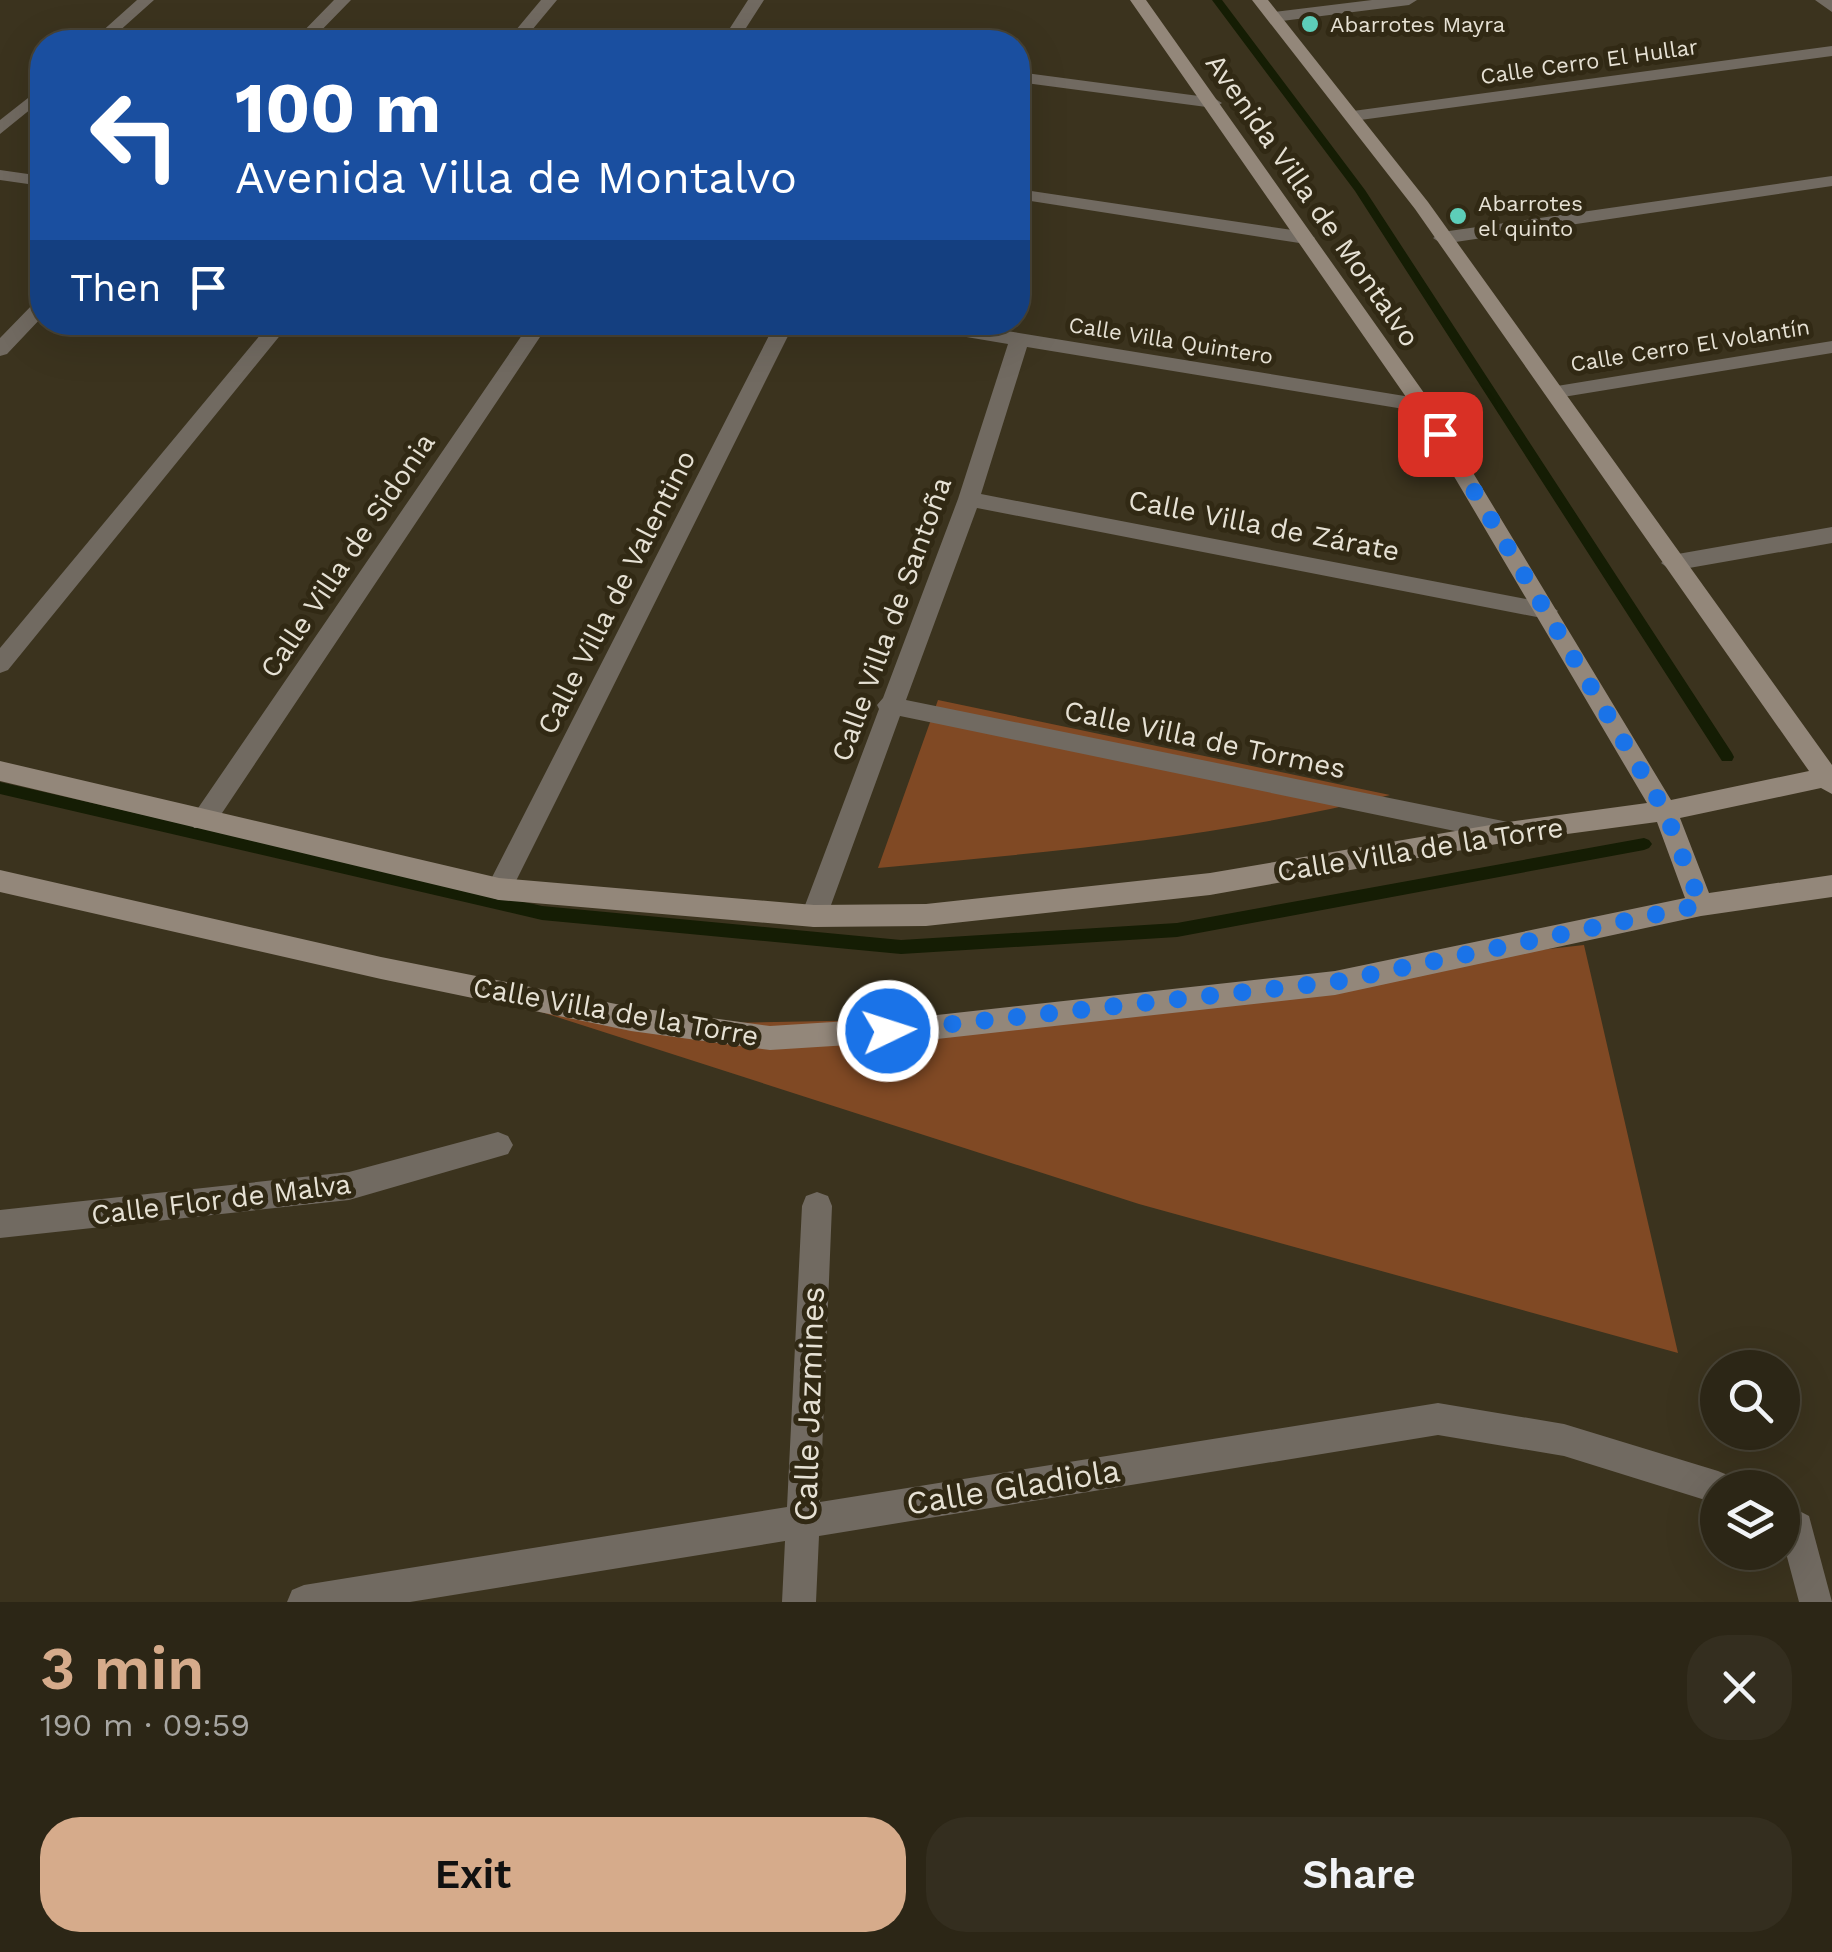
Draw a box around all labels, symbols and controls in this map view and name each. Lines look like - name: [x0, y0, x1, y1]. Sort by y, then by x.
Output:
- place label: Abarrotes Mayra: [1330, 12, 1505, 37]
- marker: Abarrotes Mayra: [1299, 13, 1321, 35]
- street label: Calle Cerro El Hullar: [1479, 34, 1699, 89]
- street label: Avenida Villa de Montalvo: [1199, 48, 1426, 353]
- text: 100 m: [235, 67, 441, 149]
- icon: left: [70, 70, 200, 200]
- text: Avenida Villa de Montalvo: [235, 151, 797, 204]
- place label: Abarrotes el quinto: [1478, 191, 1583, 241]
- marker: Abarrotes el quinto: [1447, 205, 1469, 227]
- icon: arrive: [181, 260, 236, 315]
- text: Then: [70, 266, 161, 310]
- street label: Calle Villa Quintero: [1067, 312, 1275, 369]
- street label: Calle Cerro El Volantín: [1569, 314, 1811, 377]
- pin: [1398, 392, 1483, 477]
- icon: arrive: [1413, 407, 1468, 462]
- street label: Calle Villa de Sidonia: [253, 427, 442, 684]
- street label: Calle Villa de Valentino: [530, 445, 702, 740]
- street label: Calle Villa de Santoña: [825, 472, 958, 766]
- street label: Calle Villa de Zárate: [1126, 483, 1402, 568]
- street label: Calle Villa de Tormes: [1061, 694, 1348, 785]
- street label: Calle Villa de la Torre: [1275, 811, 1566, 888]
- street label: Calle Villa de la Torre: [471, 970, 761, 1053]
- position arrow: [836, 979, 940, 1083]
- street label: Calle Flor de Malva: [89, 1167, 353, 1232]
- street label: Calle Jazmines: [786, 1286, 832, 1522]
- map controls: [1700, 1350, 1800, 1570]
- button: search: [1700, 1350, 1800, 1450]
- street label: Calle Gladiola: [903, 1451, 1123, 1523]
- button: layers: [1700, 1470, 1800, 1570]
- text: 3 min: [40, 1633, 204, 1704]
- button: close: [1687, 1635, 1792, 1740]
- text: 190 m · 09:59: [40, 1706, 250, 1744]
- button: Exit: [40, 1817, 906, 1932]
- button: Share: [926, 1817, 1792, 1932]

